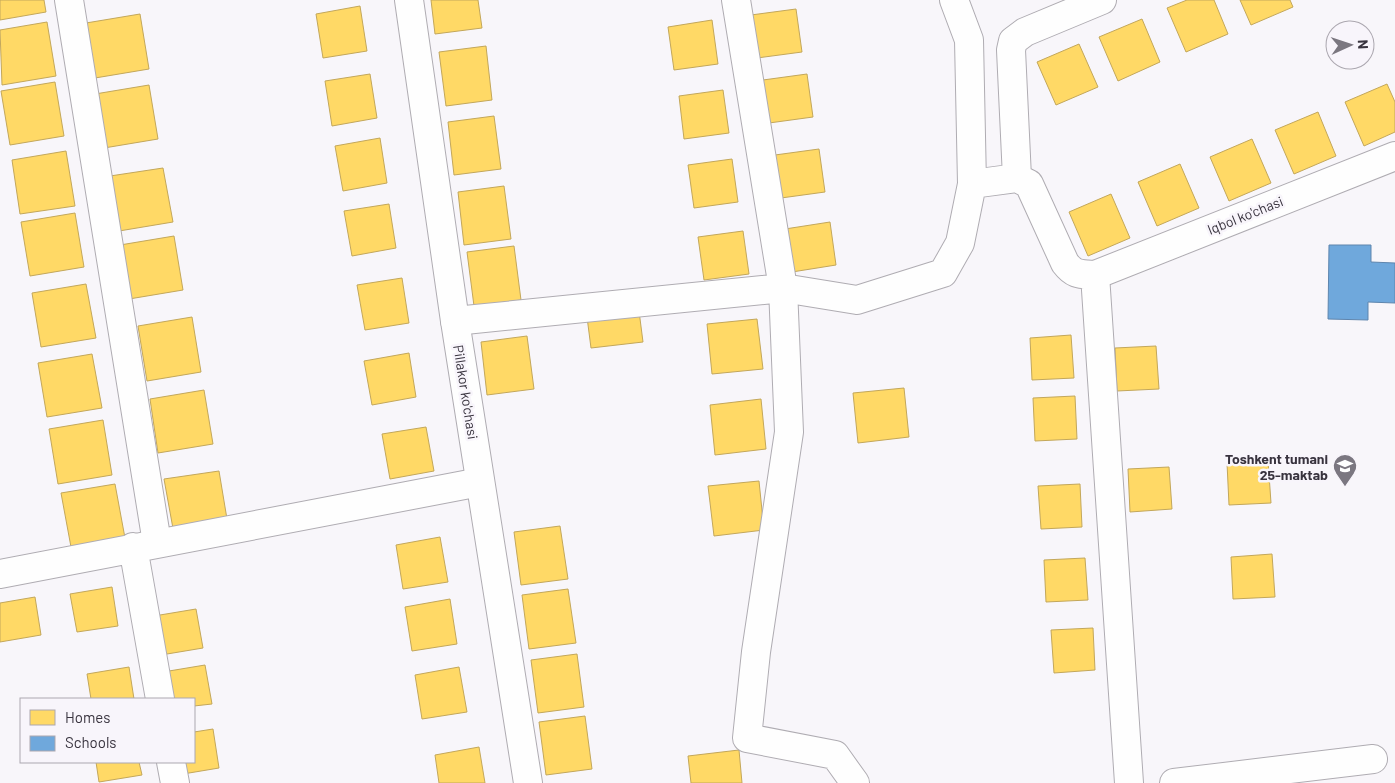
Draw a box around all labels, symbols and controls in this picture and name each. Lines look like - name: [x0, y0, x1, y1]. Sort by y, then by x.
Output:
- north arrow: [1325, 20, 1375, 70]
- text: N: [1355, 39, 1372, 49]
- street label: Iqbol ko'chasi: [1205, 192, 1285, 238]
- street label: Pillakor ko'chasi: [450, 344, 482, 440]
- place label: Toshkent tumani 25-maktab: [1225, 450, 1328, 483]
- school or university icon: Toshkent tumani 25-maktab: [1332, 453, 1358, 487]
- legend: [20, 698, 195, 763]
- text: Homes: [65, 708, 110, 726]
- text: Schools: [65, 733, 117, 751]

